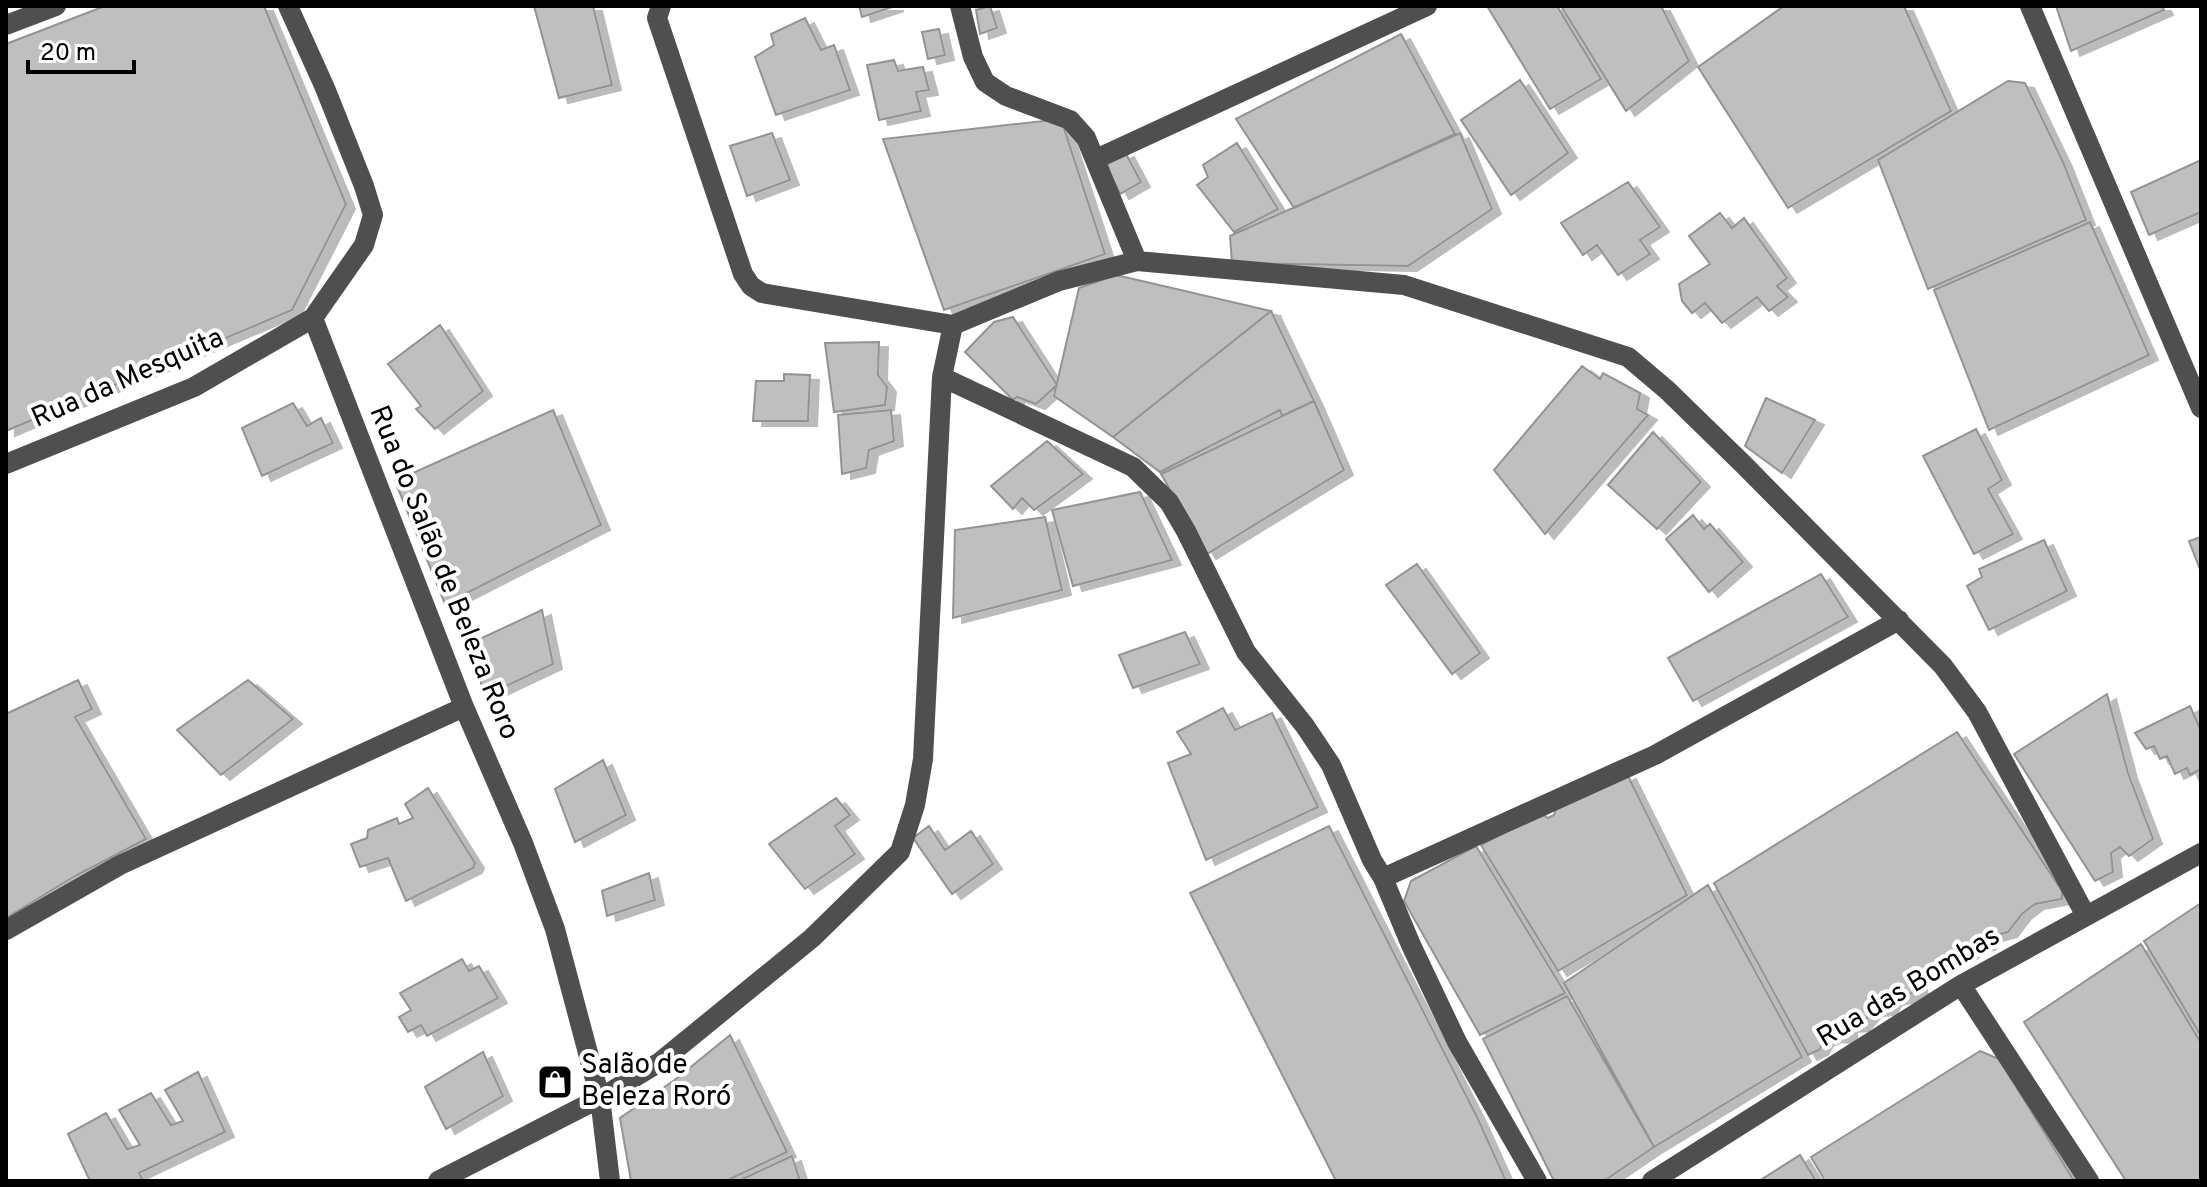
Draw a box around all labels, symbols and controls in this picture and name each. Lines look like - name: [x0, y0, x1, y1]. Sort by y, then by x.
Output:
- scale bar: [28, 24, 134, 74]
- text: 20 m: [40, 39, 96, 69]
- street label: Rua da Mesquita: [26, 321, 230, 437]
- street label: Rua do Salão de Beleza Roro: [359, 401, 527, 745]
- street label: Rua das Bombas: [1811, 919, 2007, 1057]
- place label: Salão de Beleza Roró: [581, 1048, 731, 1116]
- shop icon: Salão de Beleza Roró: [536, 1063, 574, 1101]

